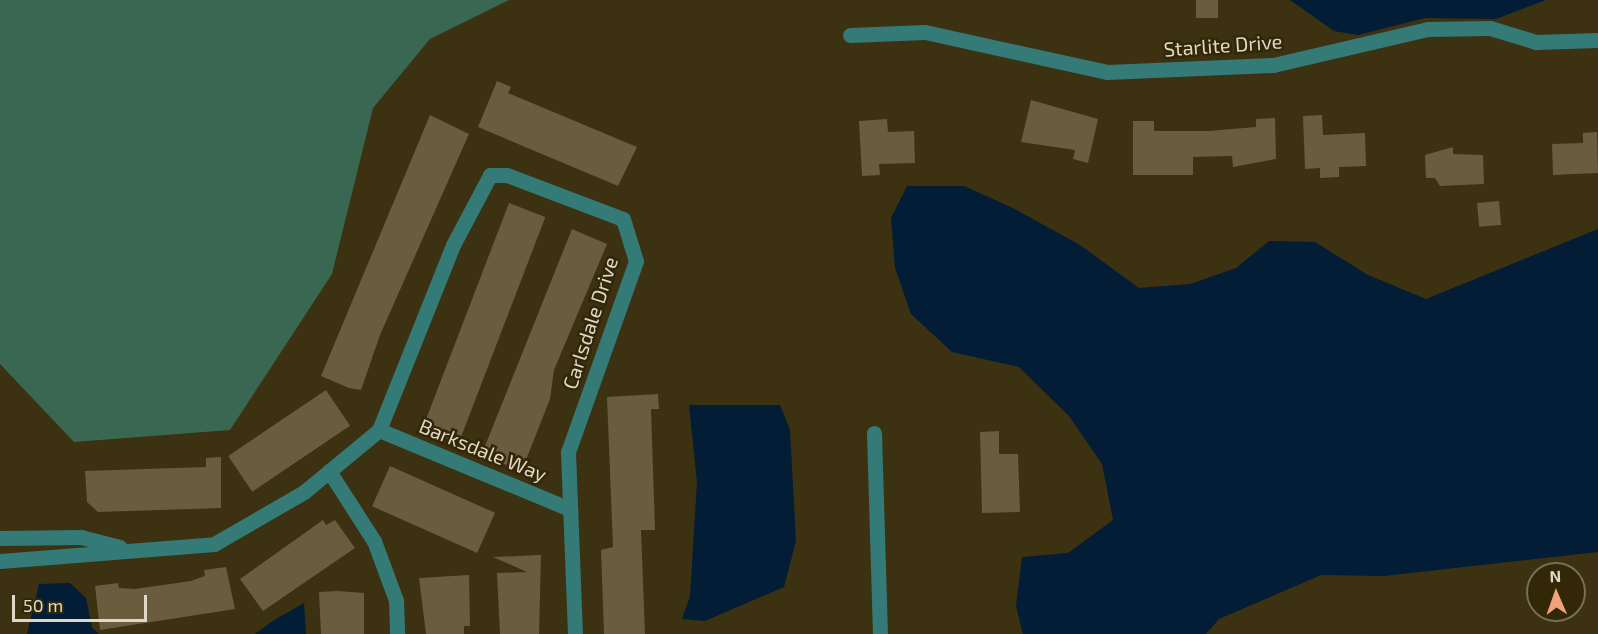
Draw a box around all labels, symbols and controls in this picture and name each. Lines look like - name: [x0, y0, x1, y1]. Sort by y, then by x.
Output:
- street label: Starlite Drive: [1163, 29, 1283, 61]
- street label: Carlsdale Drive: [557, 254, 623, 392]
- street label: Barksdale Way: [416, 413, 550, 487]
- north arrow: [1526, 562, 1586, 622]
- text: N: [1549, 566, 1562, 585]
- scale bar: [15, 583, 150, 621]
- text: 50 m: [23, 594, 63, 616]

